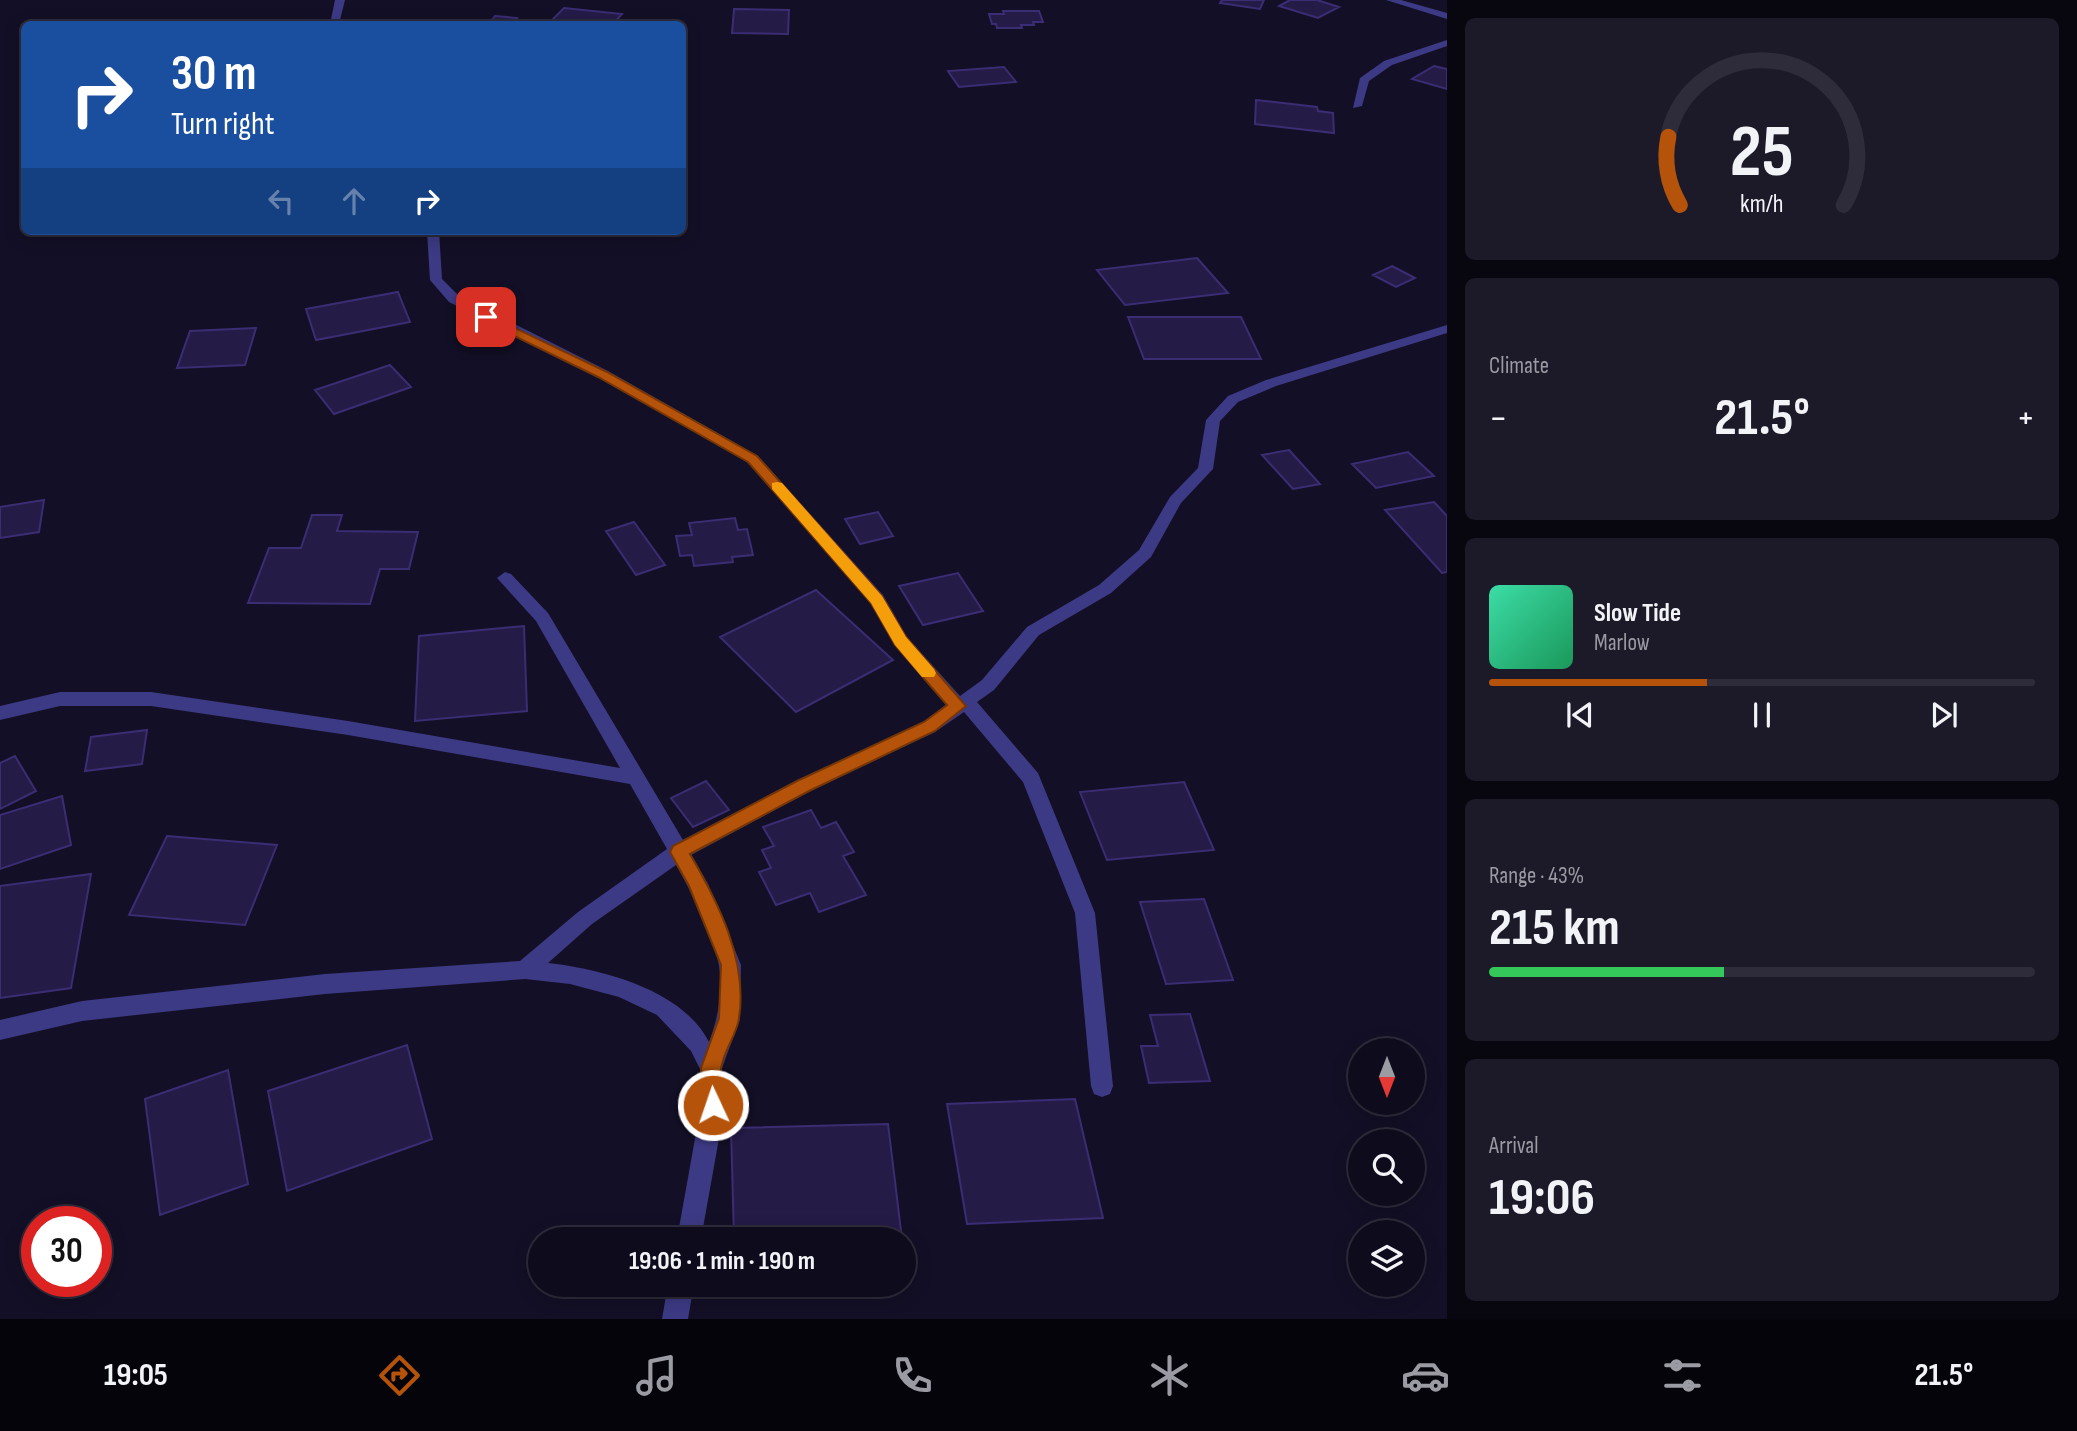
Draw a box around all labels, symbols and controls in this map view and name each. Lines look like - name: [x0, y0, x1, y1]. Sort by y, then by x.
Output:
- text: 30 m: [171, 45, 256, 104]
- icon: right: [56, 49, 147, 140]
- text: Turn right: [171, 105, 275, 144]
- text: 25: [1730, 109, 1794, 197]
- icon: left: [262, 182, 300, 220]
- icon: ahead: [335, 182, 373, 220]
- icon: right: [408, 182, 446, 220]
- text: km/h: [1740, 189, 1784, 220]
- pin: [456, 287, 516, 347]
- icon: arrive: [467, 298, 505, 336]
- text: Climate: [1489, 352, 1549, 380]
- text: 21.5°: [1714, 387, 1810, 450]
- text: −: [1489, 396, 1508, 441]
- text: +: [2016, 396, 2035, 441]
- text: Slow Tide: [1594, 598, 1681, 629]
- text: Marlow: [1594, 629, 1650, 657]
- icon: previous: [1561, 696, 1599, 734]
- icon: pause: [1743, 696, 1781, 734]
- icon: next: [1925, 696, 1963, 734]
- text: Range · 43%: [1489, 862, 1584, 890]
- text: 215 km: [1489, 897, 1620, 960]
- north arrow: [1348, 1038, 1424, 1115]
- map controls: [1348, 1038, 1425, 1297]
- position arrow: [676, 1068, 750, 1142]
- button: search: [1348, 1129, 1425, 1206]
- text: Arrival: [1489, 1132, 1538, 1160]
- text: 19:06: [1489, 1167, 1595, 1230]
- speed limit sign: 30: [21, 1206, 112, 1297]
- button: layers: [1348, 1220, 1425, 1297]
- text: 19:06 · 1 min · 190 m: [629, 1246, 815, 1277]
- icon: directions: [375, 1351, 424, 1400]
- icon: music: [632, 1351, 681, 1400]
- icon: phone: [888, 1351, 937, 1400]
- icon: climate: [1145, 1351, 1194, 1400]
- icon: car: [1401, 1351, 1450, 1400]
- icon: filters: [1658, 1351, 1707, 1400]
- text: 19:05: [104, 1356, 168, 1395]
- text: 21.5°: [1914, 1356, 1973, 1395]

